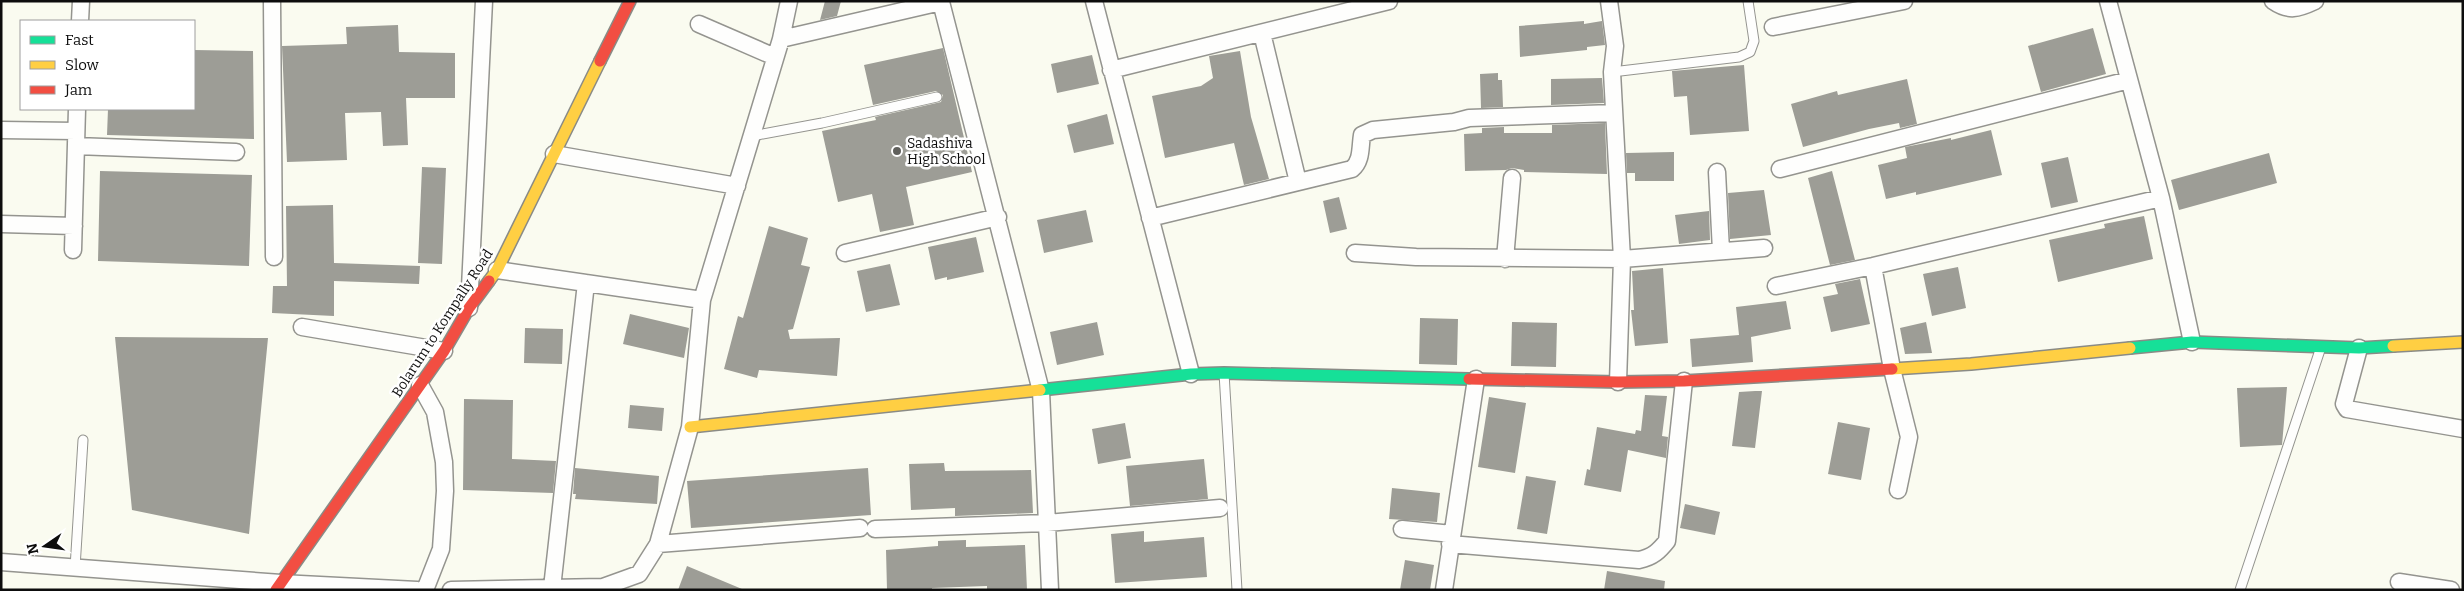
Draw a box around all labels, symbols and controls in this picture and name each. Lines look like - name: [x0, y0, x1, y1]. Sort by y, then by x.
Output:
- legend: [20, 20, 195, 110]
- text: Fast: [65, 31, 94, 49]
- text: Slow: [65, 56, 100, 74]
- text: Jam: [64, 81, 93, 99]
- place label: Sadashiva High School: [907, 135, 985, 168]
- marker: Sadashiva High School: [891, 145, 903, 157]
- street label: Bolarum to Kompally Road: [388, 246, 497, 400]
- north arrow: [20, 521, 70, 571]
- text: N: [23, 541, 42, 556]

